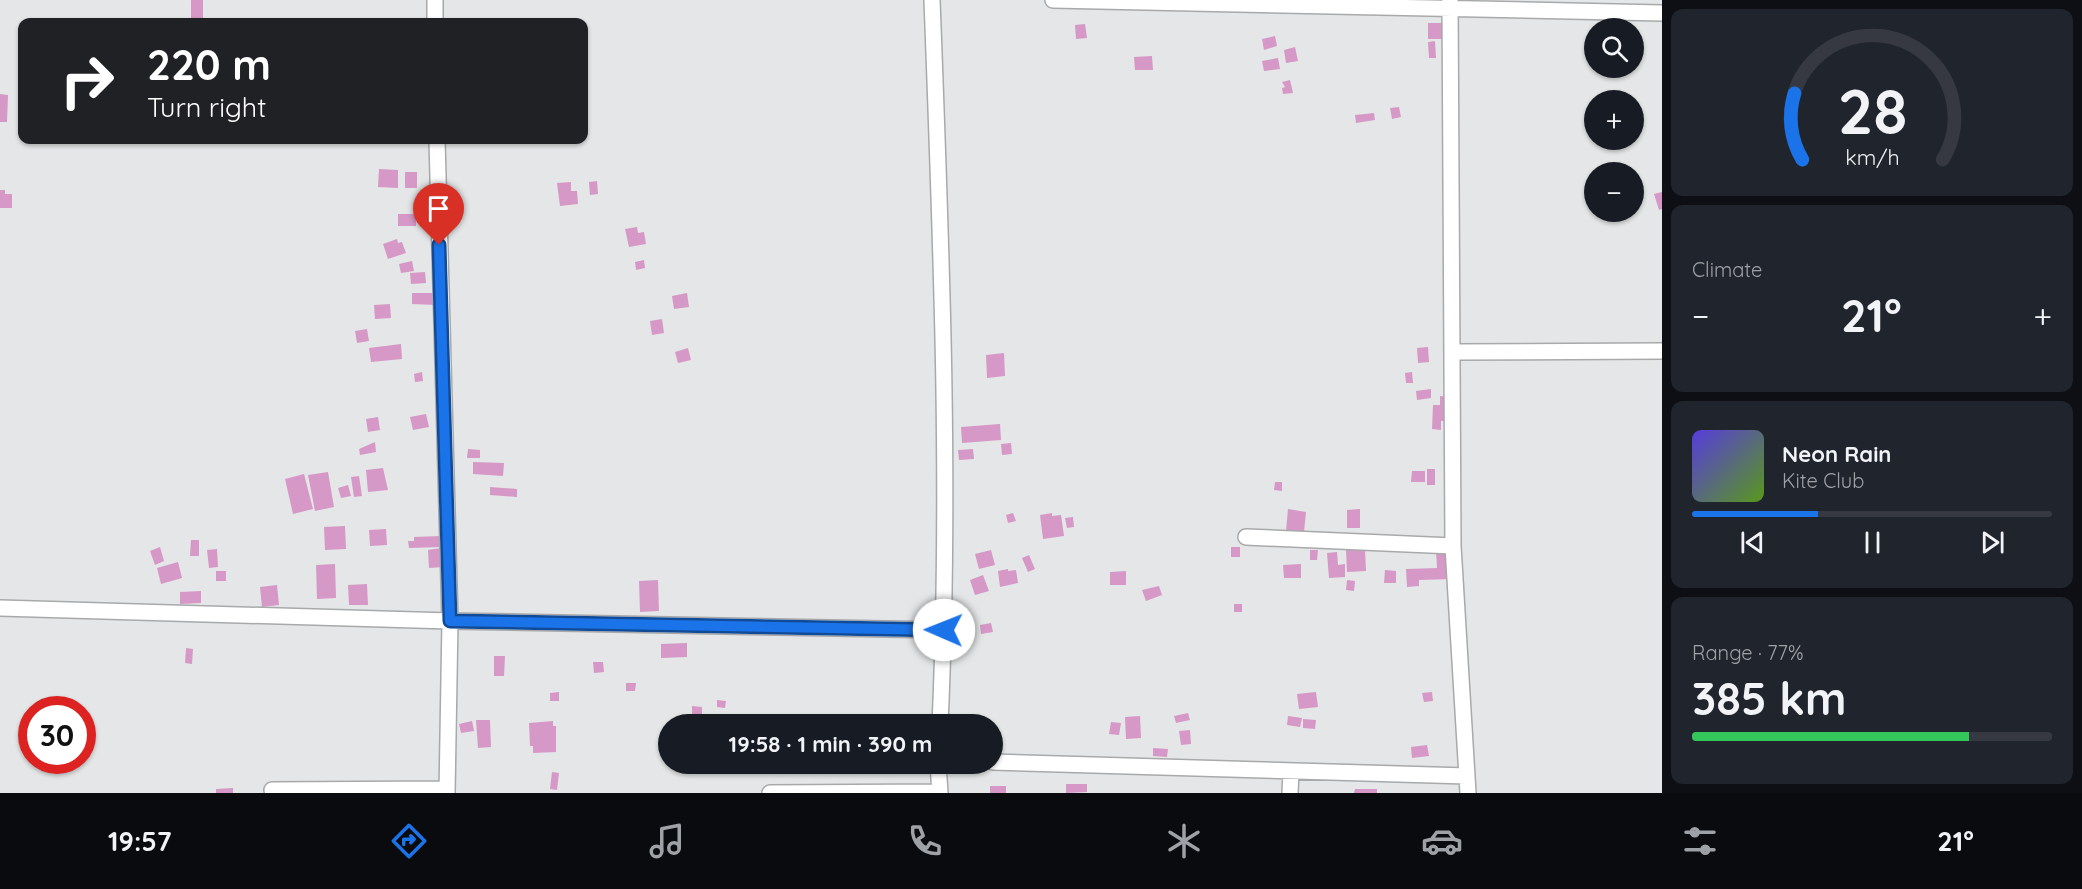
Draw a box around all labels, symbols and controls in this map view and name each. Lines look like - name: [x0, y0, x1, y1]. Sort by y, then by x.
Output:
- map controls: [1584, 18, 1644, 222]
- button: search: [1584, 18, 1644, 78]
- text: 220 m: [147, 38, 271, 91]
- icon: right: [48, 42, 126, 120]
- text: 28: [1837, 72, 1907, 150]
- text: Turn right: [147, 90, 266, 124]
- button: +: [1584, 90, 1644, 150]
- text: km/h: [1845, 144, 1899, 170]
- button: −: [1584, 162, 1644, 222]
- pin: [413, 183, 464, 245]
- icon: arrive: [422, 192, 455, 225]
- text: Climate: [1692, 257, 1762, 282]
- text: 21°: [1841, 287, 1902, 343]
- text: −: [1692, 295, 1709, 336]
- text: +: [2033, 295, 2052, 336]
- text: Neon Rain: [1782, 440, 1891, 468]
- text: Kite Club: [1782, 468, 1864, 493]
- icon: previous: [1736, 526, 1769, 559]
- icon: pause: [1856, 526, 1889, 559]
- icon: next: [1976, 526, 2009, 559]
- position arrow: [912, 598, 976, 662]
- text: Range · 77%: [1692, 640, 1803, 665]
- text: 385 km: [1692, 670, 1846, 726]
- speed limit sign: 30: [18, 696, 96, 774]
- text: 19:58 · 1 min · 390 m: [729, 730, 932, 758]
- icon: directions: [388, 820, 430, 862]
- icon: music: [646, 820, 688, 862]
- icon: phone: [904, 820, 946, 862]
- icon: climate: [1163, 820, 1205, 862]
- icon: car: [1421, 820, 1463, 862]
- icon: filters: [1679, 820, 1721, 862]
- text: 19:57: [108, 824, 172, 858]
- text: 21°: [1937, 824, 1974, 858]

